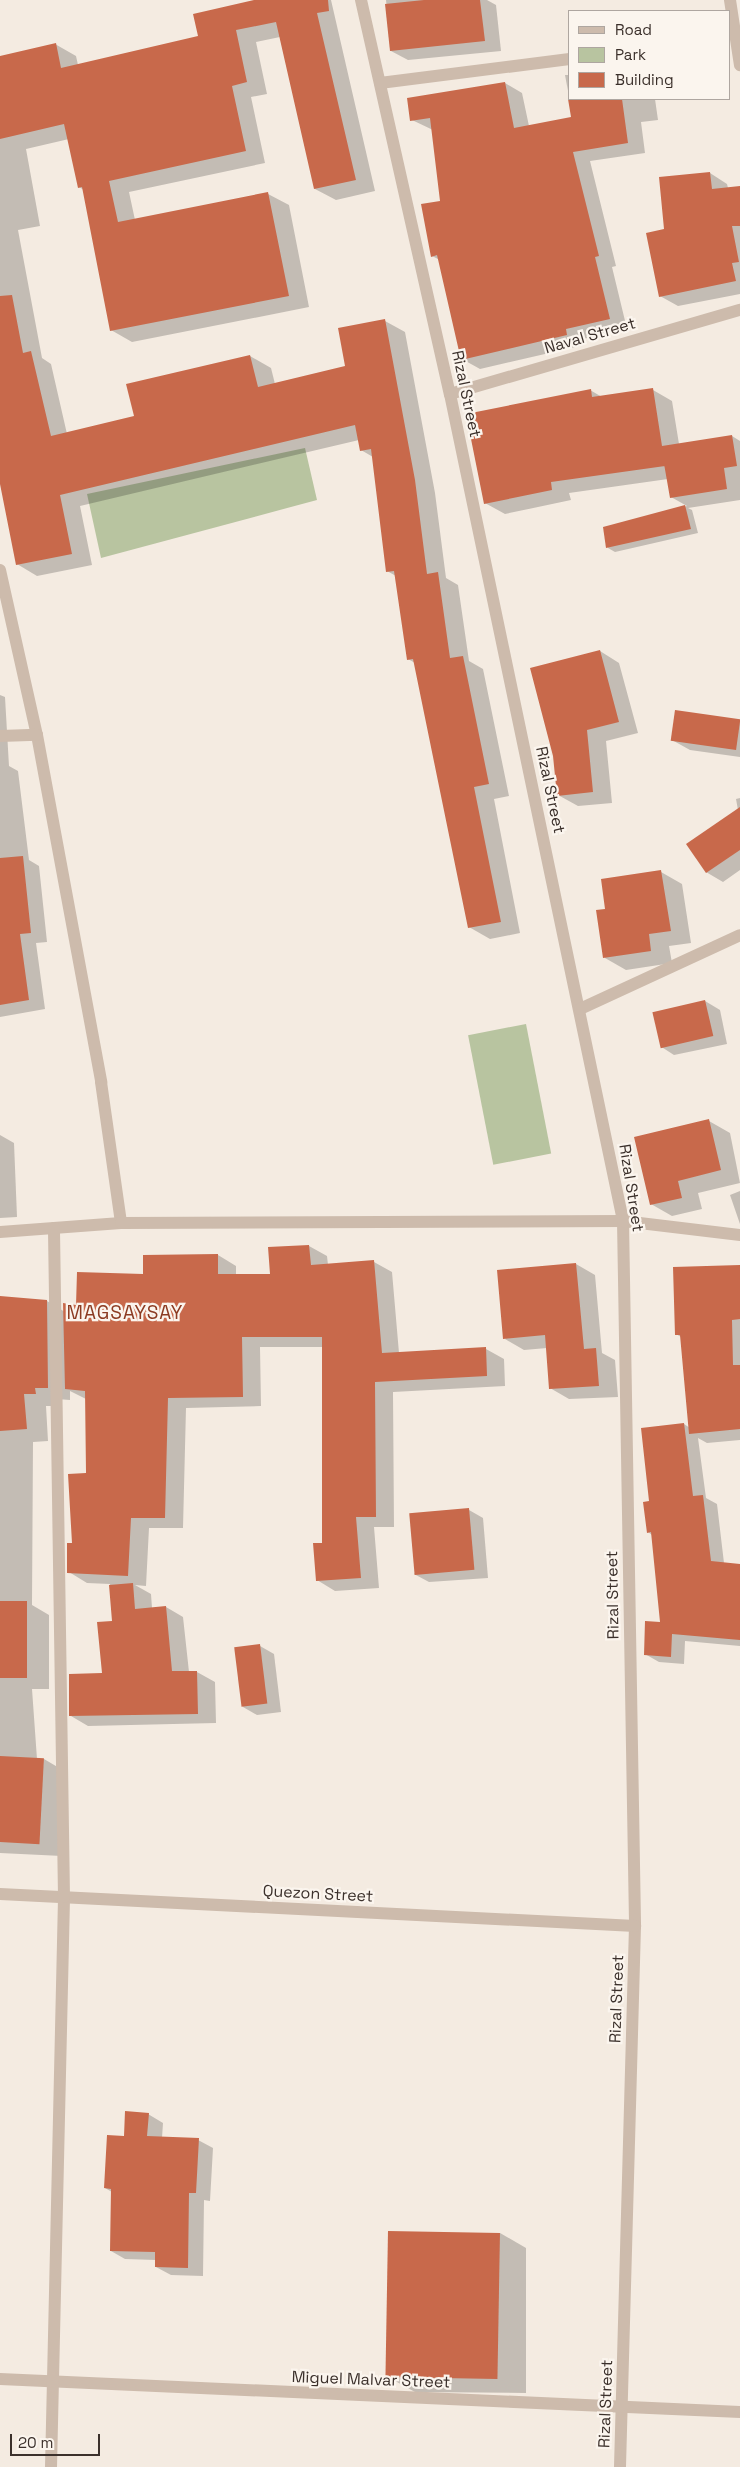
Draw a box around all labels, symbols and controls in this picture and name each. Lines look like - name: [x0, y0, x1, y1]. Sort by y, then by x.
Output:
- legend: [568, 10, 730, 100]
- text: Road: [615, 20, 652, 39]
- text: Park: [615, 45, 646, 64]
- text: Building: [615, 70, 674, 89]
- street label: Naval Street: [542, 314, 638, 358]
- street label: Rizal Street: [447, 349, 485, 439]
- street label: Rizal Street: [531, 745, 569, 835]
- street label: Rizal Street: [615, 1143, 647, 1233]
- district label: MAGSAYSAY: [65, 1302, 185, 1324]
- street label: Rizal Street: [603, 1551, 623, 1639]
- street label: Quezon Street: [262, 1882, 374, 1906]
- street label: Rizal Street: [606, 1954, 628, 2044]
- street label: Rizal Street: [595, 2359, 617, 2449]
- street label: Miguel Malvar Street: [291, 2368, 451, 2392]
- scale bar: [12, 2424, 102, 2456]
- text: 20 m: [18, 2433, 53, 2452]

